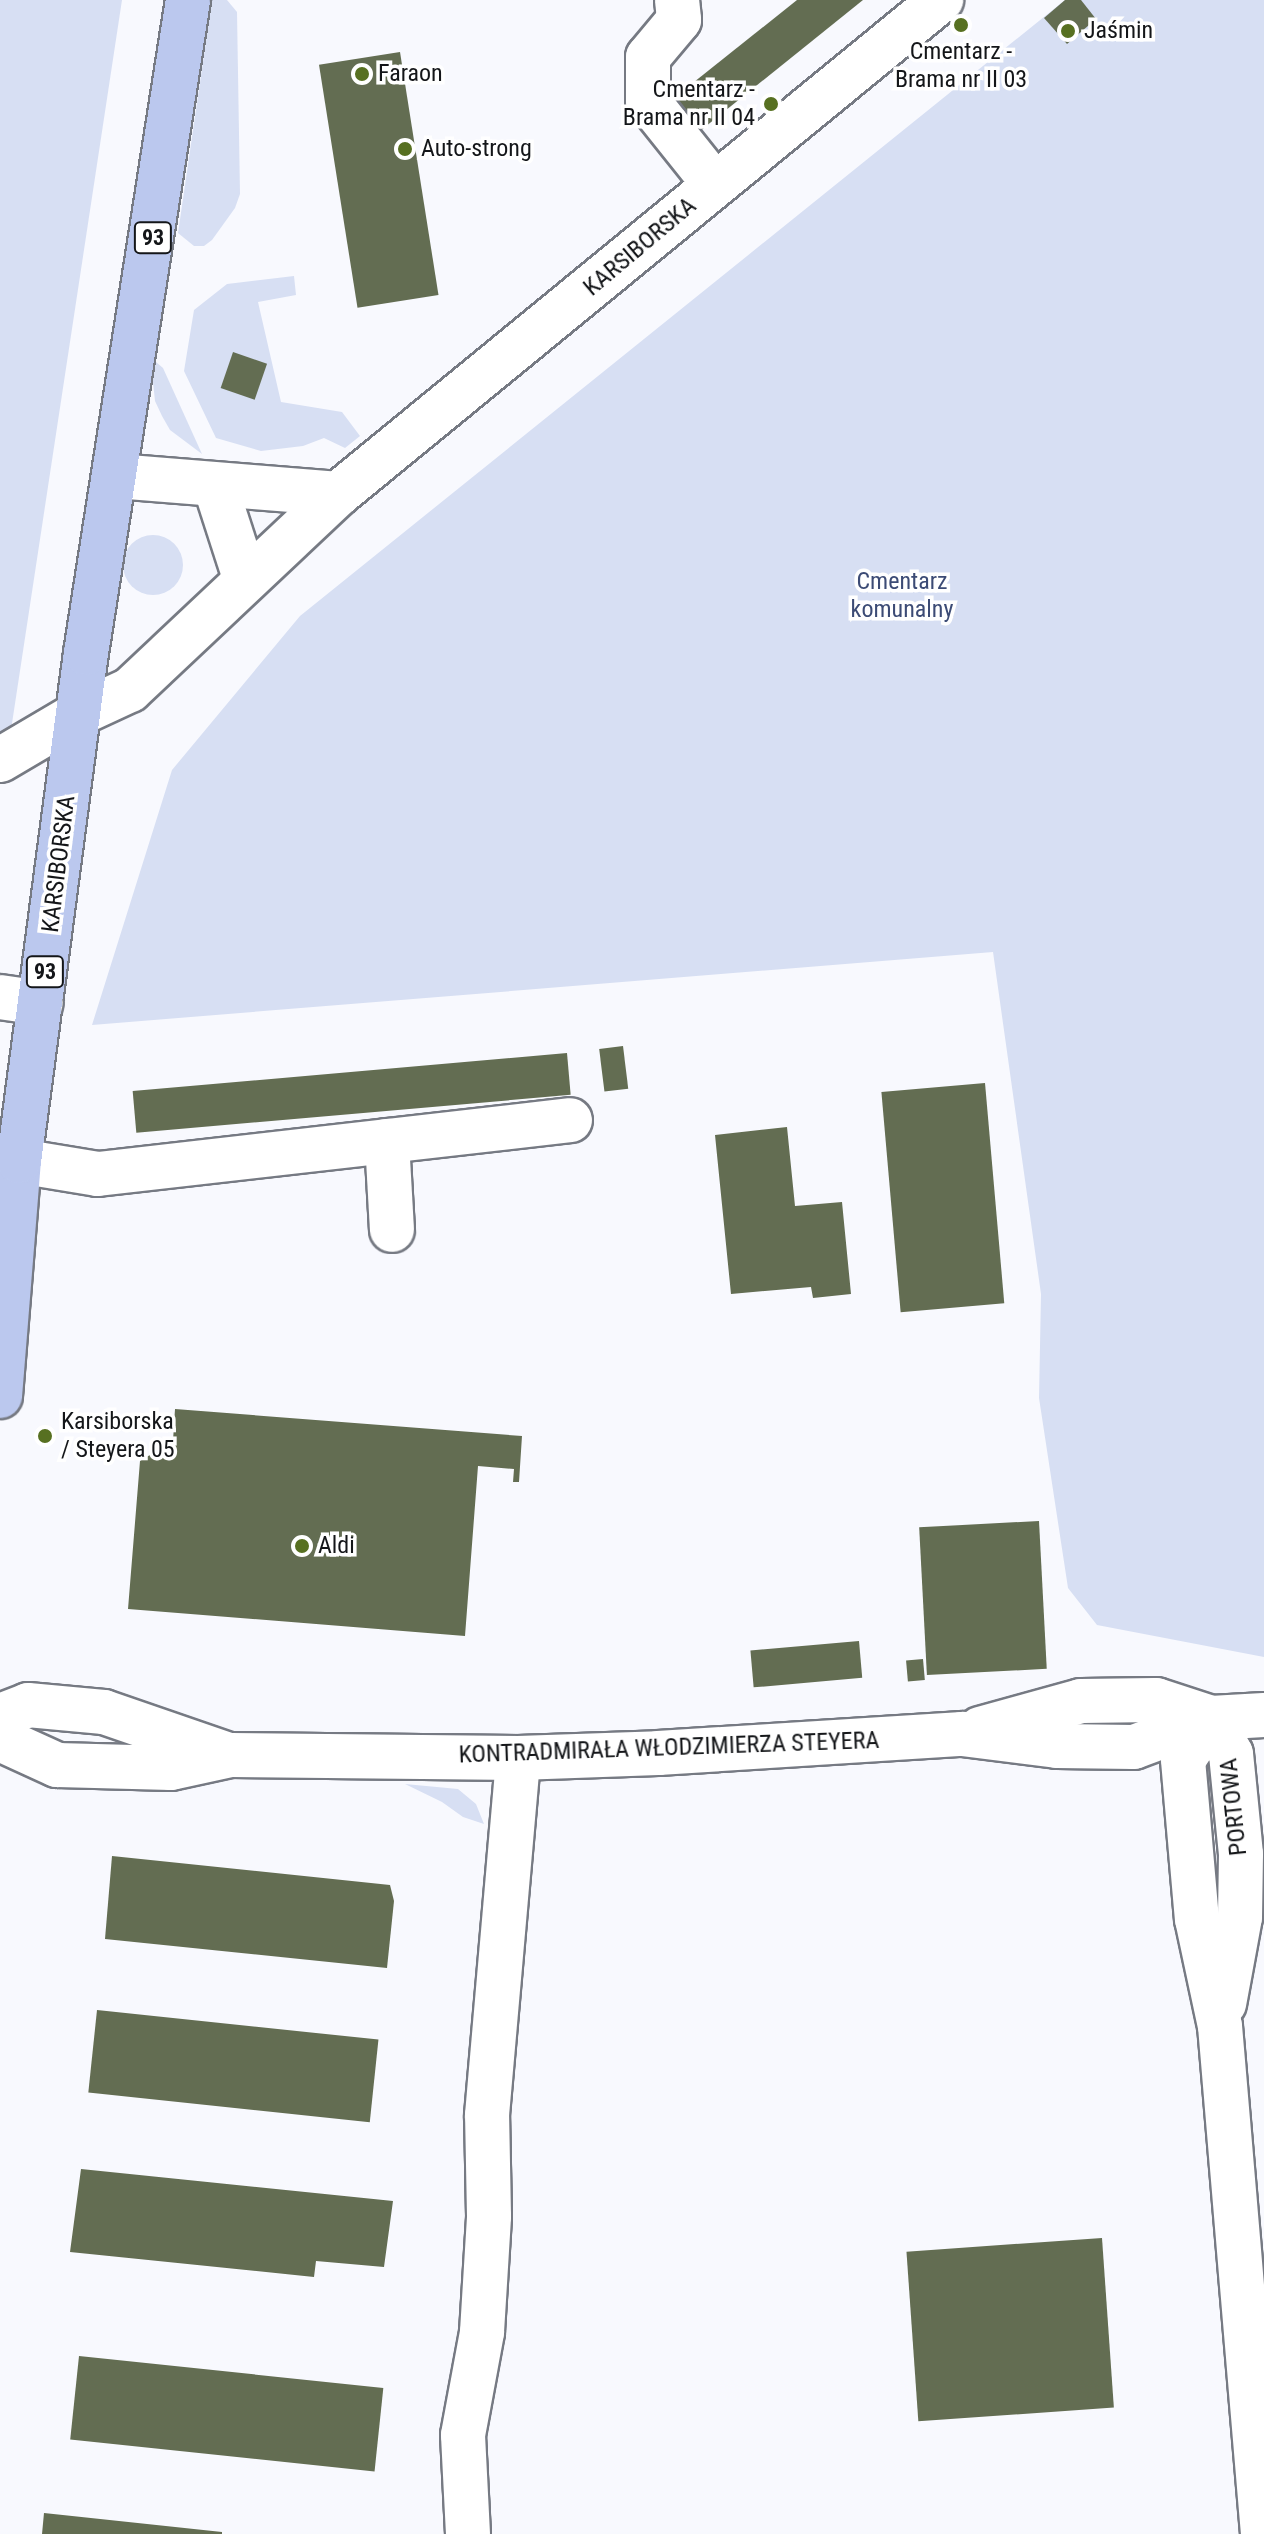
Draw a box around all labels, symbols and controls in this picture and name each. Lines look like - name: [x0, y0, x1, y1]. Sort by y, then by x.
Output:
- marker: Cmentarz - Brama nr II 03: [952, 16, 970, 34]
- place label: Jaśmin: [1084, 17, 1153, 45]
- marker: Jaśmin: [1059, 22, 1077, 40]
- place label: Cmentarz - Brama nr II 03: [895, 38, 1027, 94]
- place label: Faraon: [378, 60, 443, 88]
- marker: Faraon: [353, 65, 371, 83]
- place label: Cmentarz - Brama nr II 04: [623, 76, 755, 132]
- marker: Cmentarz - Brama nr II 04: [762, 95, 780, 113]
- place label: Auto-strong: [421, 135, 532, 163]
- marker: Auto-strong: [396, 140, 414, 158]
- street label: KARSIBORSKA: [578, 192, 702, 302]
- road number: 93: [133, 220, 173, 256]
- park label: Cmentarz komunalny: [851, 568, 953, 624]
- street label: KARSIBORSKA: [36, 794, 82, 934]
- road number: 93: [25, 954, 65, 990]
- place label: Karsiborska / Steyera 05: [61, 1408, 175, 1464]
- marker: Karsiborska / Steyera 05: [36, 1427, 54, 1445]
- place label: Aldi: [318, 1532, 355, 1560]
- marker: Aldi: [293, 1537, 311, 1555]
- street label: KONTRADMIRAŁA WŁODZIMIERZA STEYERA: [458, 1726, 880, 1770]
- street label: PORTOWA: [1215, 1757, 1253, 1857]

